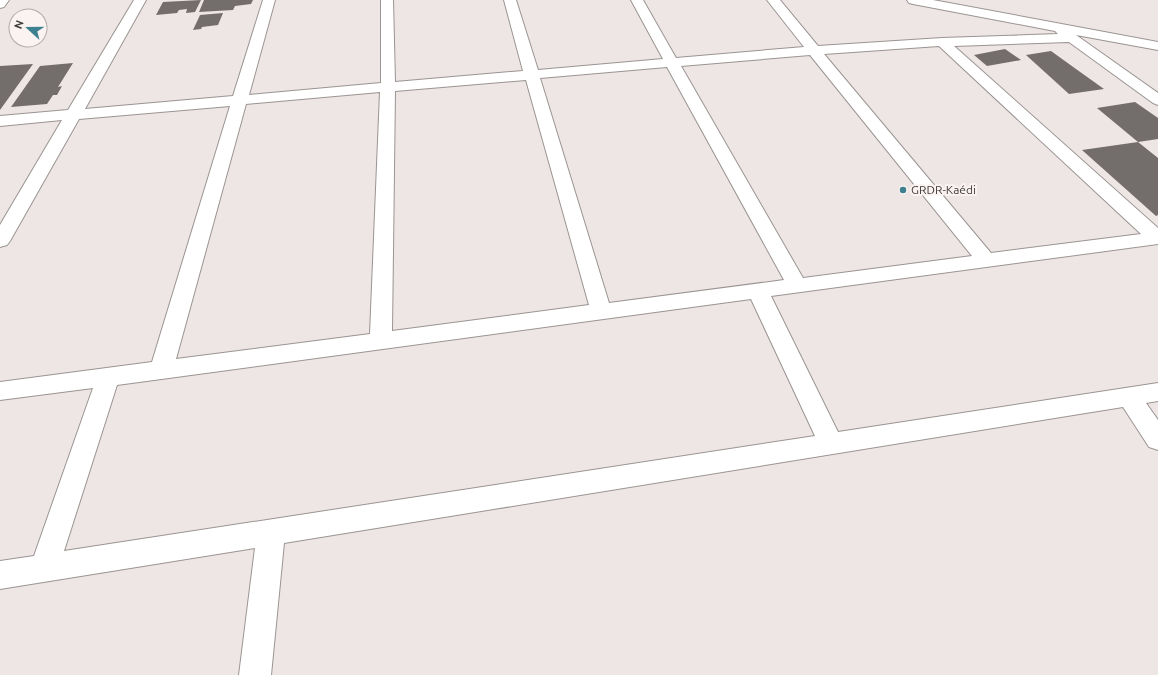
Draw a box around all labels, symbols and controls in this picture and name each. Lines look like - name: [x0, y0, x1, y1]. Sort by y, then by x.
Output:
- north arrow: [8, 8, 48, 48]
- text: N: [12, 18, 26, 30]
- place label: GRDR-Kaédi: [911, 183, 976, 196]
- marker: GRDR-Kaédi: [898, 185, 908, 195]

